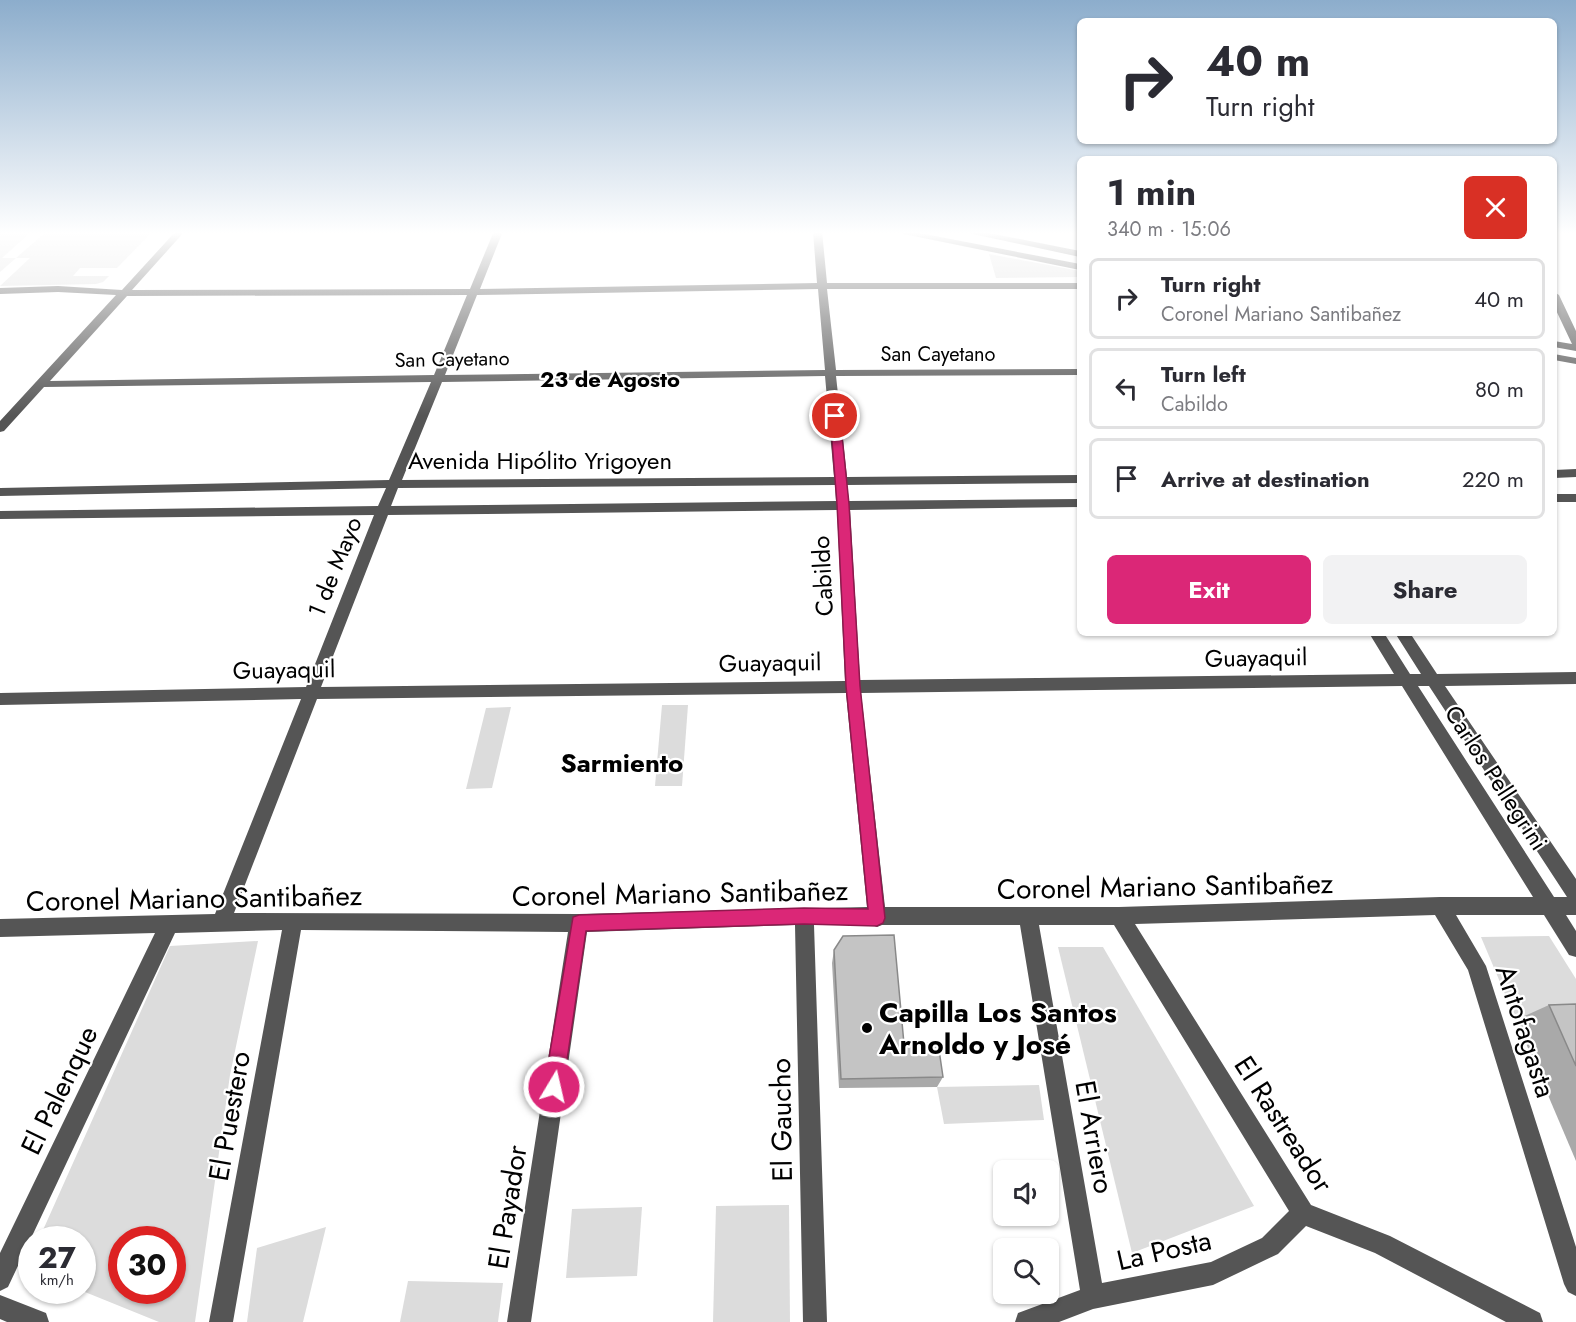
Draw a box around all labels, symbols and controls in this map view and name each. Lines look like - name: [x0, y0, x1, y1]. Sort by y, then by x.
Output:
- text: 40 m: [1206, 31, 1310, 92]
- icon: right: [1107, 42, 1185, 120]
- text: Turn right: [1206, 87, 1314, 126]
- text: 1 min: [1107, 166, 1196, 218]
- button: close: [1464, 176, 1527, 239]
- text: 340 m · 15:06: [1107, 215, 1231, 244]
- text: Turn right: [1161, 268, 1261, 300]
- icon: right: [1110, 282, 1143, 315]
- text: 40 m: [1474, 283, 1524, 315]
- text: Coronel Mariano Santibañez: [1161, 300, 1401, 329]
- street label: San Cayetano: [881, 340, 996, 369]
- street label: San Cayetano: [394, 344, 510, 375]
- text: Turn left: [1161, 358, 1246, 390]
- district label: 23 de Agosto: [540, 363, 680, 395]
- icon: left: [1110, 372, 1143, 405]
- text: 80 m: [1475, 373, 1524, 405]
- pin: [809, 390, 860, 441]
- text: Cabildo: [1161, 390, 1228, 419]
- icon: arrive: [818, 399, 851, 432]
- street label: Avenida Hipólito Yrigoyen: [408, 443, 672, 478]
- icon: arrive: [1110, 462, 1143, 495]
- text: Arrive at destination: [1161, 463, 1370, 495]
- text: 220 m: [1462, 463, 1524, 495]
- street label: 1 de Mayo: [299, 511, 371, 622]
- street label: Cabildo: [803, 535, 842, 617]
- button: Exit: [1107, 555, 1311, 624]
- button: Share: [1323, 555, 1527, 624]
- street label: Guayaquil: [1204, 639, 1308, 676]
- street label: Guayaquil: [718, 644, 822, 681]
- street label: Guayaquil: [232, 651, 336, 688]
- street label: Carlos Pellegrini: [1436, 698, 1557, 857]
- district label: Sarmiento: [561, 744, 683, 782]
- street label: Coronel Mariano Santibañez: [997, 863, 1334, 910]
- street label: Coronel Mariano Santibañez: [512, 870, 849, 917]
- street label: Coronel Mariano Santibañez: [26, 875, 363, 922]
- street label: Antofagasta: [1485, 959, 1566, 1103]
- place label: Capilla Los Santos Arnoldo y José: [878, 992, 1117, 1065]
- street label: El Palenque: [11, 1019, 108, 1162]
- marker: Capilla Los Santos Arnoldo y José: [860, 1021, 874, 1035]
- street label: El Puestero: [198, 1048, 261, 1184]
- street label: El Rastreador: [1224, 1048, 1343, 1201]
- position arrow: [522, 1055, 586, 1119]
- street label: El Gaucho: [760, 1058, 803, 1182]
- street label: El Arriero: [1064, 1077, 1125, 1197]
- street label: El Payador: [477, 1142, 538, 1272]
- map controls: [993, 1160, 1059, 1304]
- button: sound: [993, 1160, 1059, 1226]
- street label: La Posta: [1113, 1220, 1215, 1281]
- speed limit sign: 30: [108, 1226, 186, 1304]
- text: 27: [38, 1236, 76, 1279]
- button: search: [993, 1238, 1059, 1304]
- text: km/h: [40, 1269, 74, 1291]

